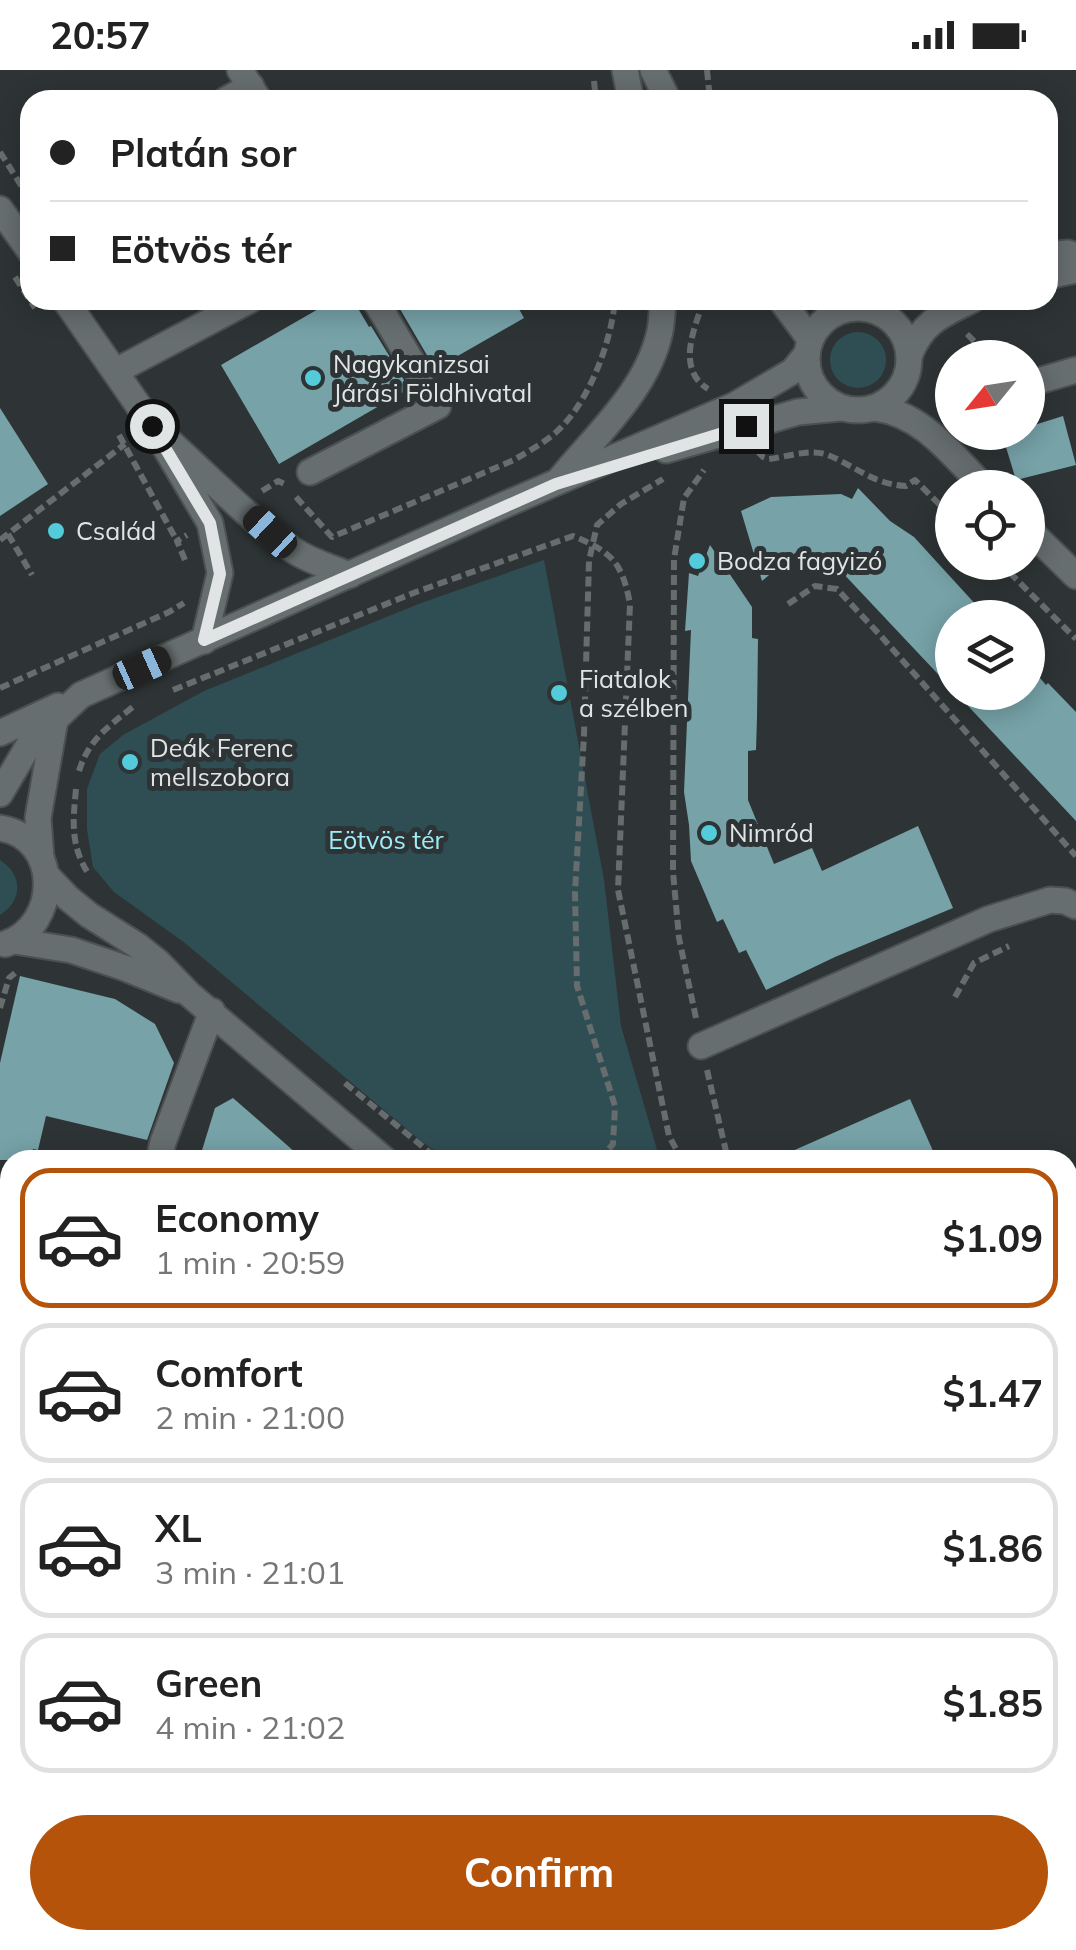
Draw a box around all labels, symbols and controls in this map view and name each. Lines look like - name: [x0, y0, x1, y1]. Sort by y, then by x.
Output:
- text: 20:57: [50, 11, 151, 59]
- text: Platán sor: [110, 129, 297, 177]
- text: Eötvös tér: [110, 225, 292, 273]
- north arrow: [935, 340, 1045, 450]
- map controls: [935, 340, 1045, 710]
- place label: Nagykanizsai Járási Földhivatal: [333, 348, 532, 408]
- marker: Nagykanizsai Járási Földhivatal: [302, 367, 324, 389]
- route start: [130, 404, 175, 449]
- route end: [724, 404, 769, 449]
- button: locate: [935, 470, 1045, 580]
- car: [238, 501, 302, 563]
- place label: Család: [76, 515, 156, 546]
- marker: Család: [45, 520, 67, 542]
- place label: Bodza fagyizó: [717, 545, 882, 576]
- marker: Bodza fagyizó: [686, 550, 708, 572]
- button: layers: [935, 600, 1045, 710]
- car: [108, 642, 176, 694]
- place label: Fiatalok a szélben: [579, 663, 688, 723]
- marker: Fiatalok a szélben: [548, 682, 570, 704]
- place label: Deák Ferenc mellszobora: [150, 732, 293, 792]
- marker: Deák Ferenc mellszobora: [119, 751, 141, 773]
- place label: Nimród: [729, 817, 814, 848]
- marker: Nimród: [698, 822, 720, 844]
- park label: Eötvös tér: [328, 824, 444, 855]
- icon: car: [35, 1193, 125, 1283]
- text: Economy: [155, 1194, 319, 1242]
- text: $1.09: [942, 1214, 1043, 1262]
- text: 1 min · 20:59: [155, 1242, 345, 1282]
- icon: car: [35, 1348, 125, 1438]
- text: Comfort: [155, 1349, 303, 1397]
- text: $1.47: [942, 1369, 1043, 1417]
- text: 2 min · 21:00: [155, 1397, 345, 1437]
- icon: car: [35, 1503, 125, 1593]
- text: XL: [155, 1504, 202, 1552]
- text: $1.86: [942, 1524, 1043, 1572]
- text: 3 min · 21:01: [155, 1552, 345, 1592]
- icon: car: [35, 1658, 125, 1748]
- text: Green: [155, 1659, 262, 1707]
- text: $1.85: [942, 1679, 1043, 1727]
- text: 4 min · 21:02: [155, 1707, 345, 1747]
- button: Confirm: [30, 1815, 1048, 1930]

